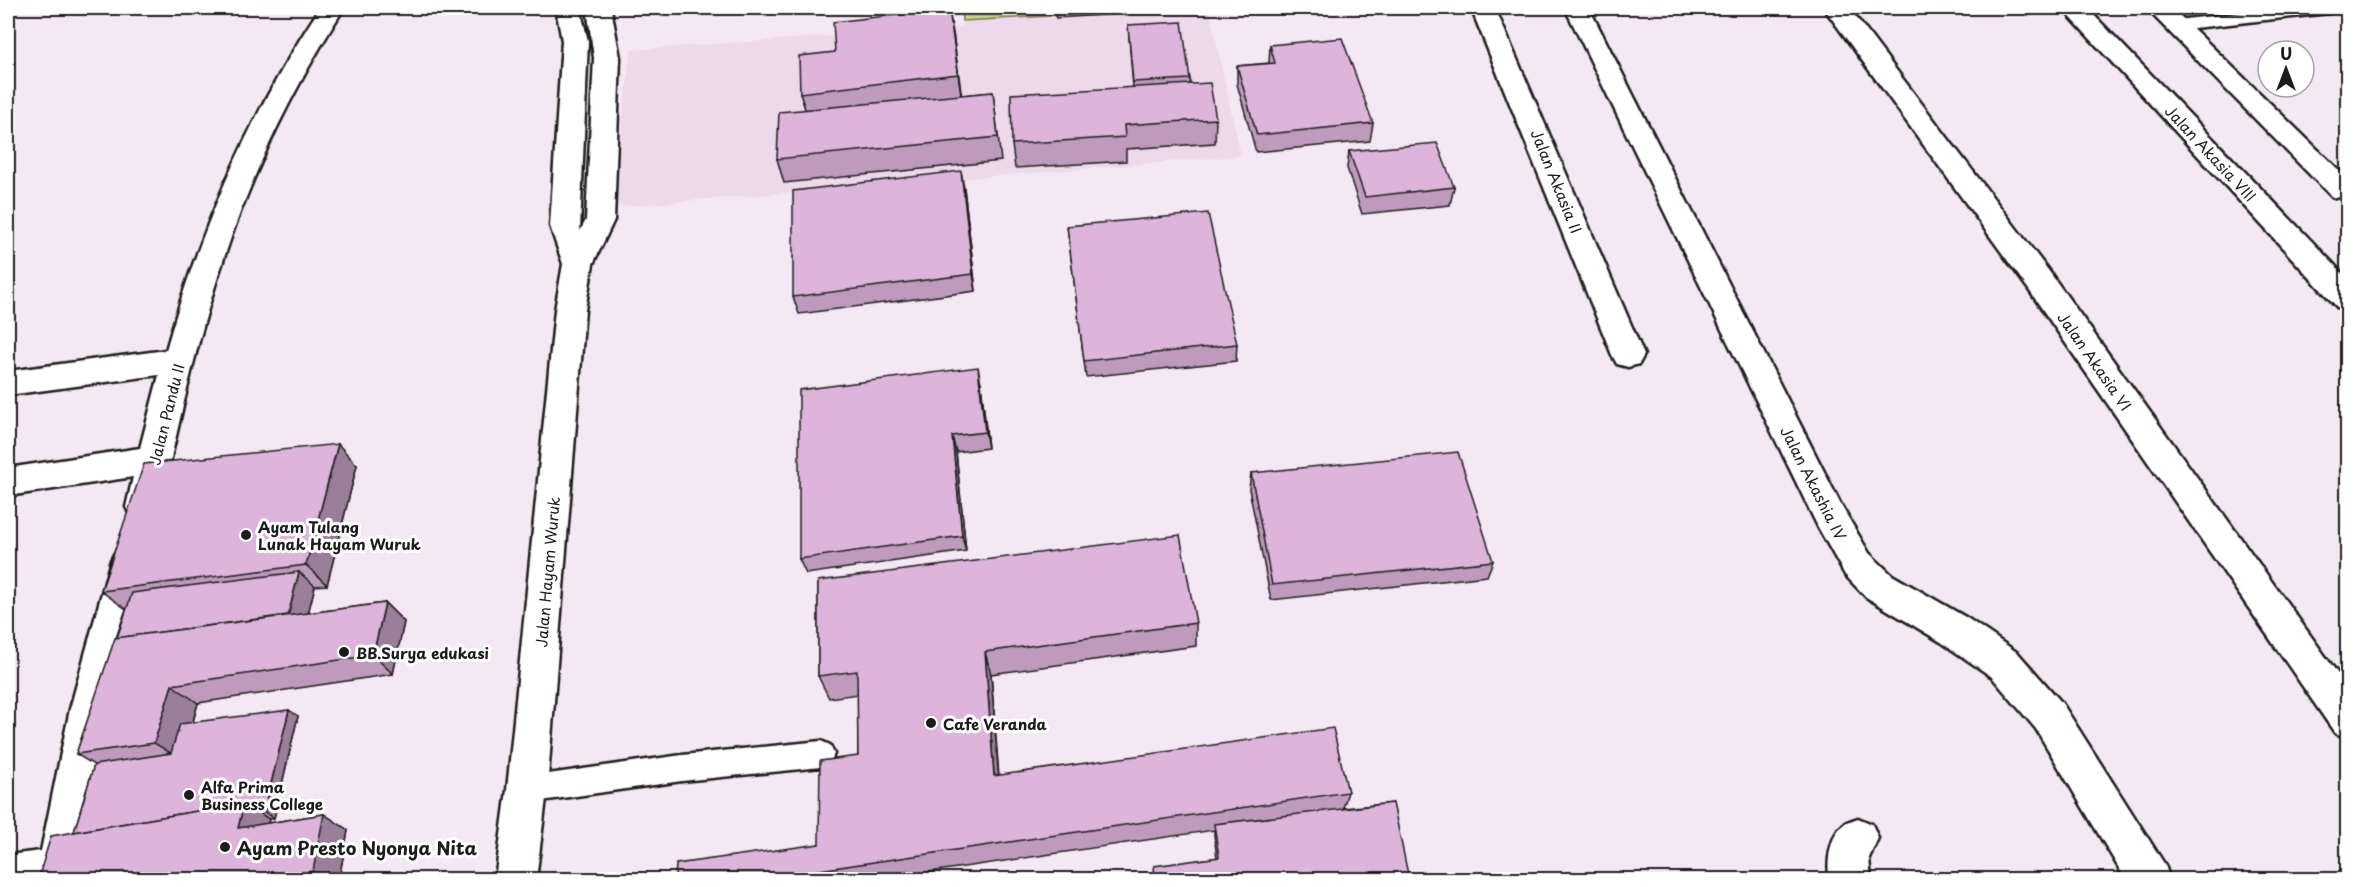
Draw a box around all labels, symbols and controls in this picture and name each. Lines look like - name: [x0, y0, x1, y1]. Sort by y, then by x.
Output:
- north arrow: [2256, 39, 2316, 99]
- text: U: [2280, 41, 2292, 65]
- street label: Jalan Akasia VIII: [2160, 99, 2262, 207]
- street label: Jalan Akasia II: [1526, 126, 1588, 236]
- street label: Jalan Akasia VI: [2052, 307, 2138, 415]
- street label: Jalan Pandu II: [142, 361, 190, 467]
- street label: Jalan Akashia IV: [1775, 422, 1853, 544]
- street label: Jalan Hayam Wuruk: [529, 496, 565, 648]
- place label: Ayam Tulang Lunak Hayam Wuruk: [258, 515, 421, 555]
- marker: Ayam Tulang Lunak Hayam Wuruk: [239, 528, 253, 542]
- place label: BB.Surya edukasi: [356, 641, 489, 664]
- marker: BB.Surya edukasi: [337, 645, 351, 659]
- place label: Cafe Veranda: [943, 712, 1047, 735]
- marker: Cafe Veranda: [924, 716, 938, 730]
- place label: Alfa Prima Business College: [201, 775, 323, 815]
- marker: Alfa Prima Business College: [182, 788, 196, 802]
- place label: Ayam Presto Nyonya Nita: [237, 834, 478, 861]
- marker: Ayam Presto Nyonya Nita: [218, 840, 232, 854]

